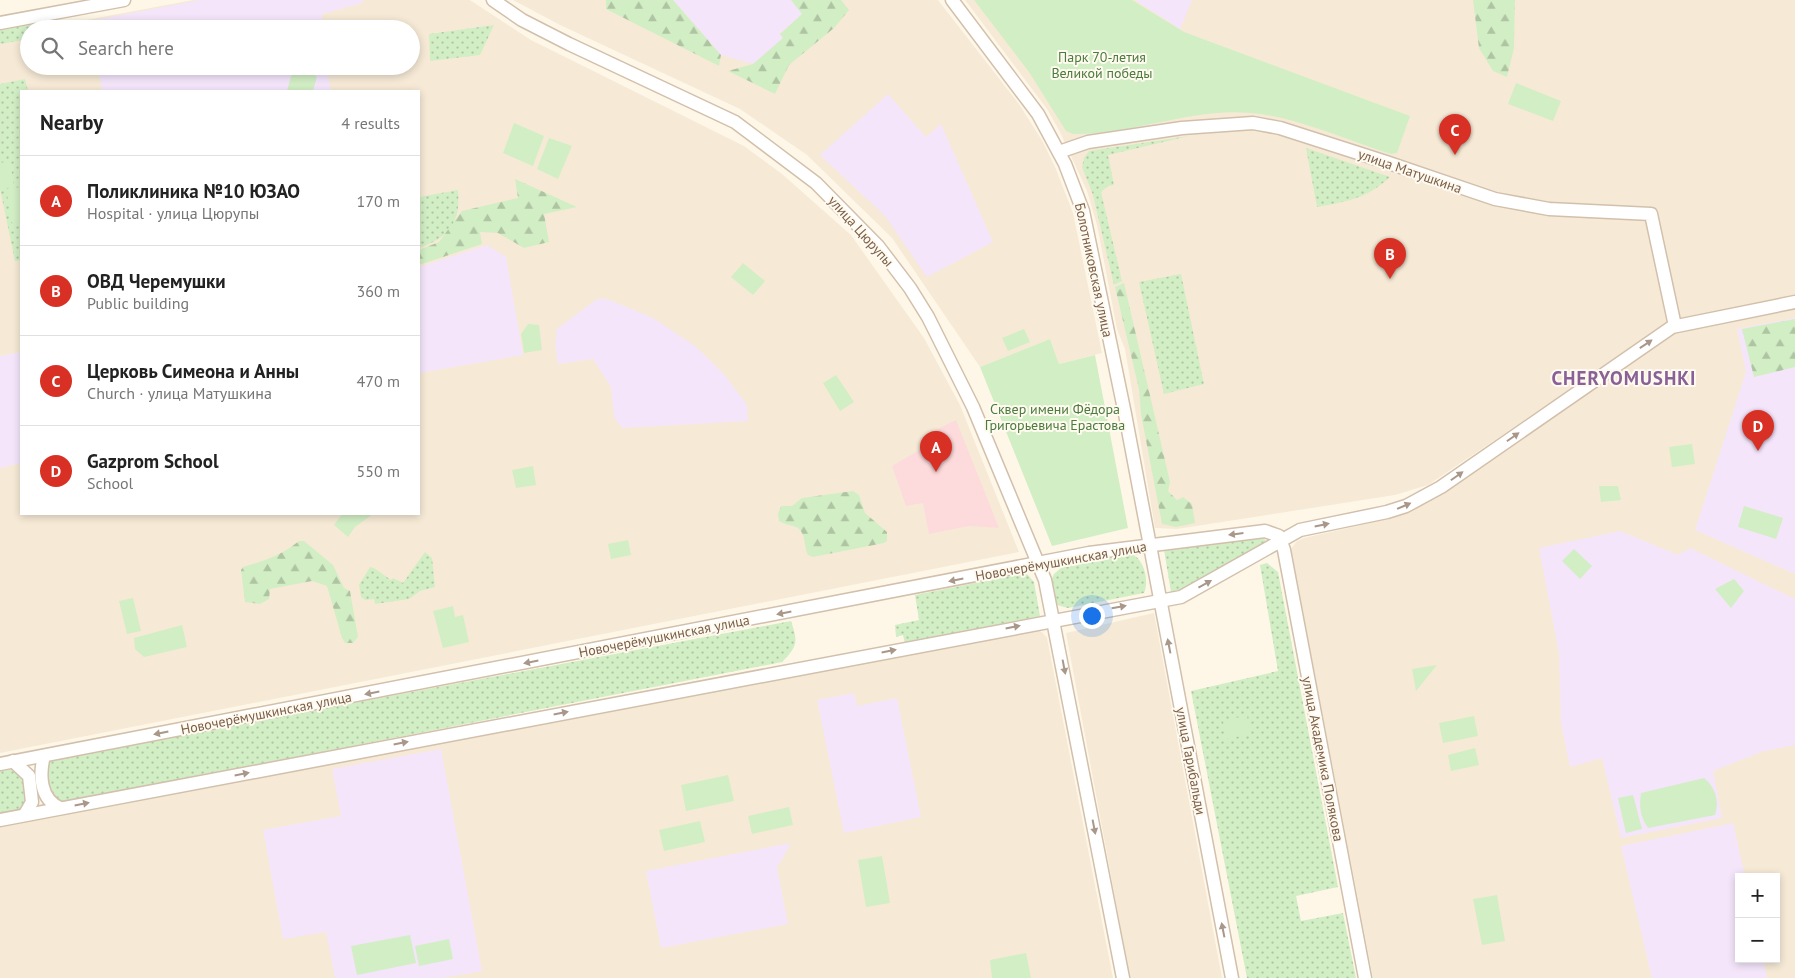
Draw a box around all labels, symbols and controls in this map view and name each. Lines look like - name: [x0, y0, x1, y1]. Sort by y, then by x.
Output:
- search box: [20, 20, 420, 75]
- icon: search: [38, 34, 66, 62]
- text: Search here: [78, 36, 174, 60]
- park label: Парк 70-летия Великой победы: [1051, 48, 1153, 82]
- text: Nearby: [40, 109, 103, 136]
- text: 4 results: [341, 113, 400, 133]
- pin: C: [1439, 114, 1471, 155]
- street label: улица Матушкина: [1356, 145, 1464, 197]
- text: Поликлиника №10 ЮЗАО: [87, 179, 300, 203]
- text: A: [51, 191, 61, 211]
- text: 170 m: [357, 191, 400, 211]
- street label: улица Цюрупы: [824, 192, 898, 270]
- street label: Болотниковская улица: [1071, 201, 1117, 339]
- text: Hospital · улица Цюрупы: [87, 203, 259, 223]
- pin: B: [1374, 238, 1406, 279]
- text: ОВД Черемушки: [87, 269, 226, 293]
- text: B: [51, 281, 61, 301]
- text: 360 m: [357, 281, 400, 301]
- text: Public building: [87, 293, 189, 313]
- one-way arrow: [1639, 339, 1653, 349]
- text: Церковь Симеона и Анны: [87, 359, 299, 383]
- district label: CHERYOMUSHKI: [1551, 366, 1697, 390]
- text: C: [52, 371, 60, 391]
- text: 470 m: [357, 371, 400, 391]
- text: Church · улица Матушкина: [87, 383, 272, 403]
- park label: Сквер имени Фёдора Григорьевича Ерастова: [985, 400, 1125, 434]
- pin: D: [1742, 410, 1774, 451]
- pin: A: [920, 431, 952, 472]
- one-way arrow: [1506, 432, 1520, 442]
- text: Gazprom School: [87, 449, 219, 473]
- text: D: [51, 461, 61, 481]
- text: 550 m: [357, 461, 400, 481]
- one-way arrow: [1450, 471, 1464, 481]
- text: School: [87, 473, 133, 493]
- one-way arrow: [1397, 502, 1412, 510]
- one-way arrow: [1314, 521, 1330, 529]
- one-way arrow: [1228, 530, 1244, 538]
- street label: Новочерёмушкинская улица: [974, 537, 1148, 585]
- one-way arrow: [949, 576, 964, 584]
- one-way arrow: [1198, 579, 1212, 588]
- one-way arrow: [1112, 602, 1128, 610]
- your location: [1079, 603, 1105, 629]
- one-way arrow: [775, 610, 791, 618]
- street label: Новочерёмушкинская улица: [577, 611, 751, 661]
- one-way arrow: [1006, 623, 1022, 631]
- one-way arrow: [1164, 638, 1172, 654]
- one-way arrow: [881, 646, 897, 654]
- one-way arrow: [524, 658, 539, 666]
- one-way arrow: [1060, 660, 1068, 676]
- street label: улица Академика Полякова: [1298, 675, 1348, 843]
- street label: Новочерёмушкинская улица: [179, 688, 353, 738]
- one-way arrow: [363, 689, 379, 697]
- street label: улица Гарибальди: [1172, 706, 1210, 816]
- one-way arrow: [554, 709, 570, 717]
- one-way arrow: [152, 730, 168, 738]
- one-way arrow: [394, 739, 410, 747]
- one-way arrow: [234, 769, 250, 777]
- one-way arrow: [75, 800, 90, 808]
- one-way arrow: [1090, 819, 1098, 835]
- map controls: [1735, 873, 1780, 963]
- button: +: [1735, 873, 1780, 918]
- button: −: [1735, 918, 1780, 963]
- one-way arrow: [1218, 922, 1226, 938]

